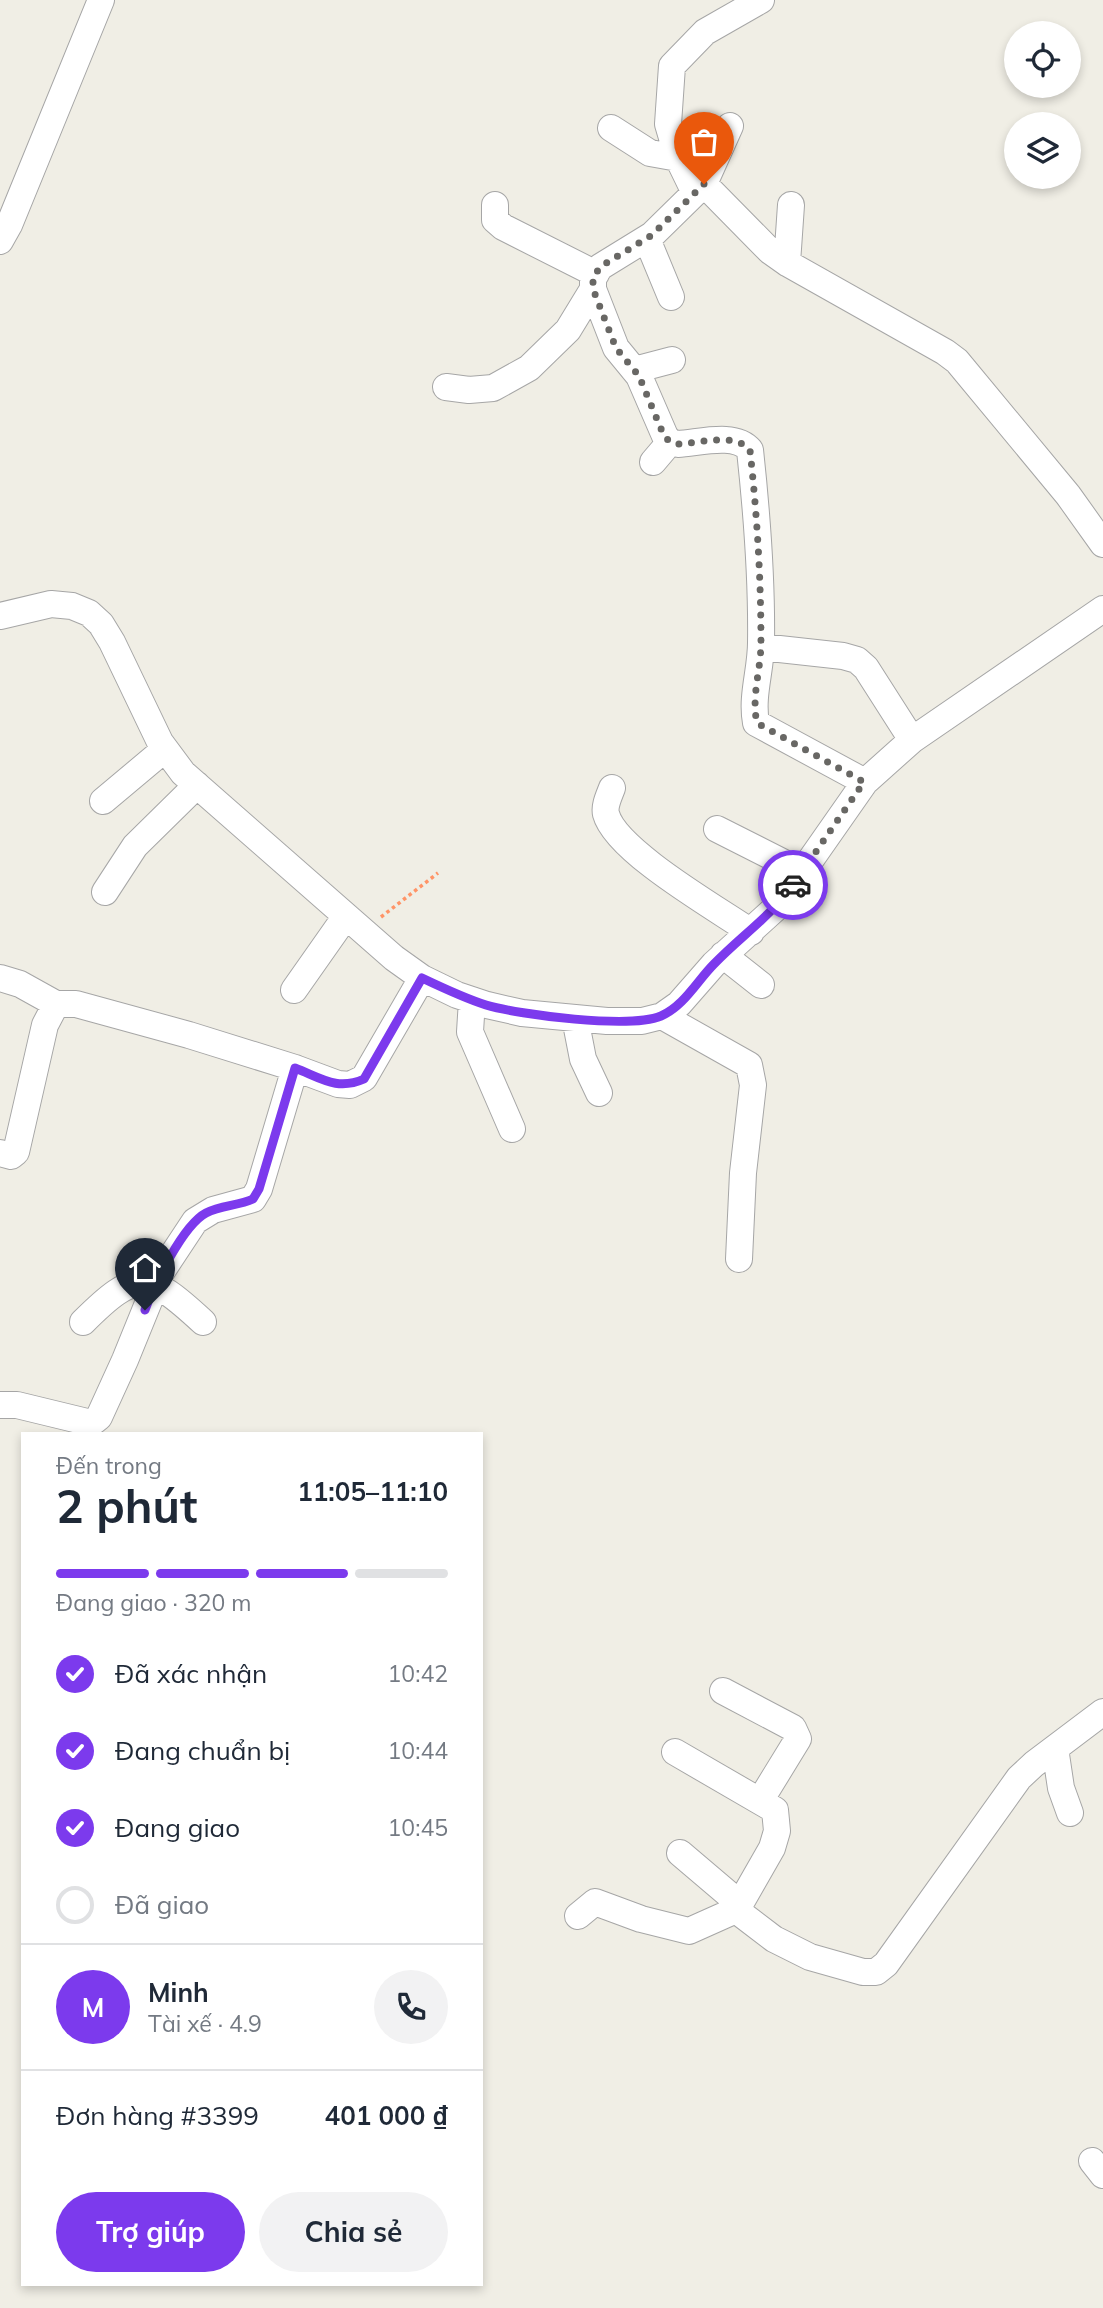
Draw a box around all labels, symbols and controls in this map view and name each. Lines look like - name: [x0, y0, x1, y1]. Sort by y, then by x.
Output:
- map controls: [1004, 21, 1081, 189]
- button: locate: [1004, 21, 1081, 98]
- pin: [674, 112, 734, 184]
- button: layers: [1004, 112, 1081, 189]
- icon: bag: [685, 123, 723, 161]
- courier: [758, 850, 828, 920]
- icon: car: [774, 866, 812, 904]
- pin: [115, 1238, 175, 1310]
- icon: home: [126, 1249, 164, 1287]
- text: Đến trong: [56, 1451, 162, 1480]
- text: 11:05–11:10: [297, 1475, 448, 1508]
- text: 2 phút: [56, 1477, 197, 1535]
- text: Đang giao · 320 m: [56, 1588, 252, 1617]
- icon: check: [56, 1655, 94, 1693]
- text: Đã xác nhận: [115, 1657, 267, 1690]
- text: 10:42: [388, 1659, 448, 1688]
- icon: check: [56, 1732, 94, 1770]
- text: Đang chuẩn bị: [115, 1734, 290, 1767]
- text: 10:44: [388, 1736, 448, 1765]
- icon: check: [56, 1809, 94, 1847]
- text: Đang giao: [115, 1811, 240, 1844]
- text: 10:45: [388, 1813, 448, 1842]
- text: Đã giao: [115, 1888, 209, 1921]
- button: phone: [374, 1970, 448, 2044]
- text: Minh: [148, 1976, 209, 2009]
- text: M: [82, 1991, 104, 2024]
- text: Tài xế · 4.9: [148, 2009, 262, 2038]
- text: Đơn hàng #3399: [56, 2099, 259, 2132]
- text: 401 000 ₫: [325, 2099, 448, 2132]
- button: Trợ giúp: [56, 2192, 245, 2272]
- button: Chia sẻ: [259, 2192, 448, 2272]

